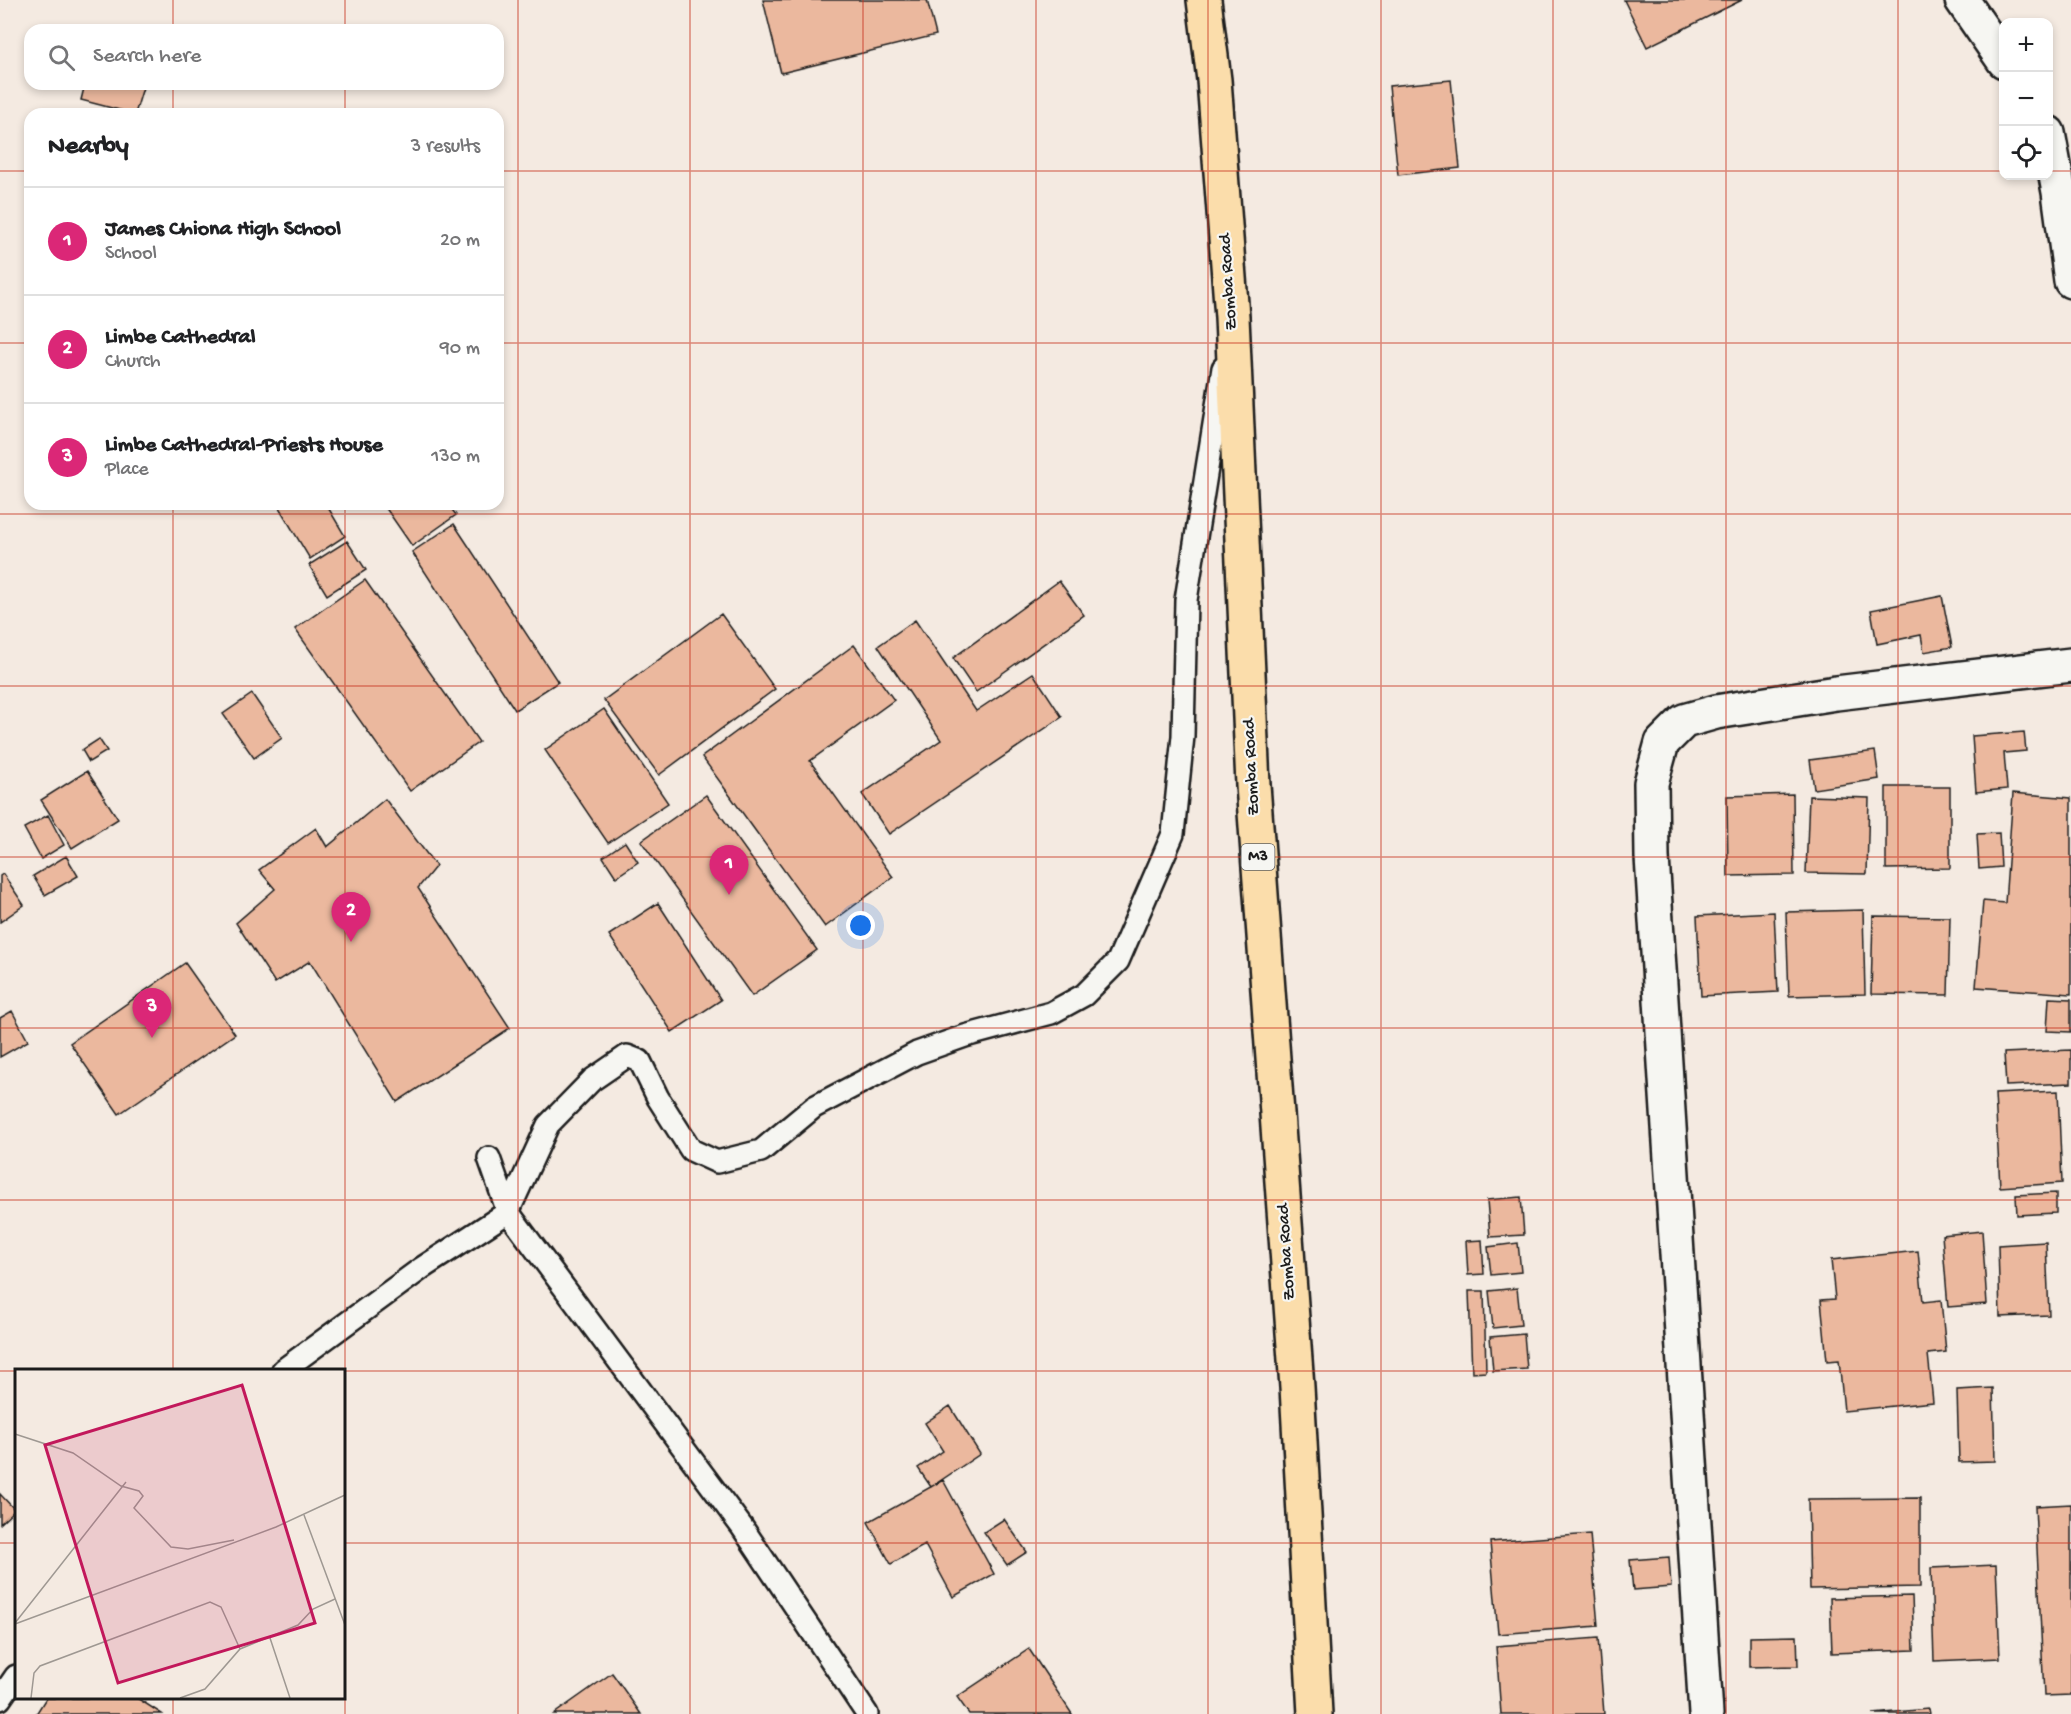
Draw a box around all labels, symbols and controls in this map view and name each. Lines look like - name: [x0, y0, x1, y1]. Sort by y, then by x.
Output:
- map controls: [1999, 18, 2053, 180]
- button: +: [1999, 18, 2053, 72]
- search box: [24, 24, 504, 90]
- icon: search: [45, 41, 78, 74]
- text: Search here: [93, 44, 201, 70]
- button: −: [1999, 72, 2053, 126]
- button: locate: [1999, 126, 2053, 180]
- text: Nearby: [48, 132, 129, 163]
- text: 3 results: [411, 136, 480, 159]
- text: James Chiona High School: [105, 217, 341, 243]
- text: 1: [63, 230, 72, 253]
- text: 20 m: [440, 230, 480, 253]
- street label: Zomba Road: [1215, 232, 1243, 331]
- text: School: [105, 243, 157, 266]
- text: Limbe Cathedral: [105, 325, 256, 351]
- text: 2: [63, 338, 72, 361]
- text: 90 m: [440, 338, 480, 361]
- text: Church: [105, 351, 161, 374]
- text: Limbe Cathedral-Priests House: [105, 433, 383, 459]
- text: 3: [62, 446, 73, 469]
- text: 130 m: [431, 446, 480, 469]
- text: Place: [105, 459, 149, 482]
- street label: Zomba Road: [1239, 717, 1265, 816]
- road number: M3: [1242, 844, 1274, 870]
- pin: 1: [710, 846, 748, 895]
- pin: 2: [332, 892, 370, 942]
- your location: [846, 911, 875, 940]
- pin: 3: [132, 988, 172, 1038]
- street label: Zomba Road: [1273, 1202, 1301, 1301]
- inset map: [15, 1369, 345, 1699]

